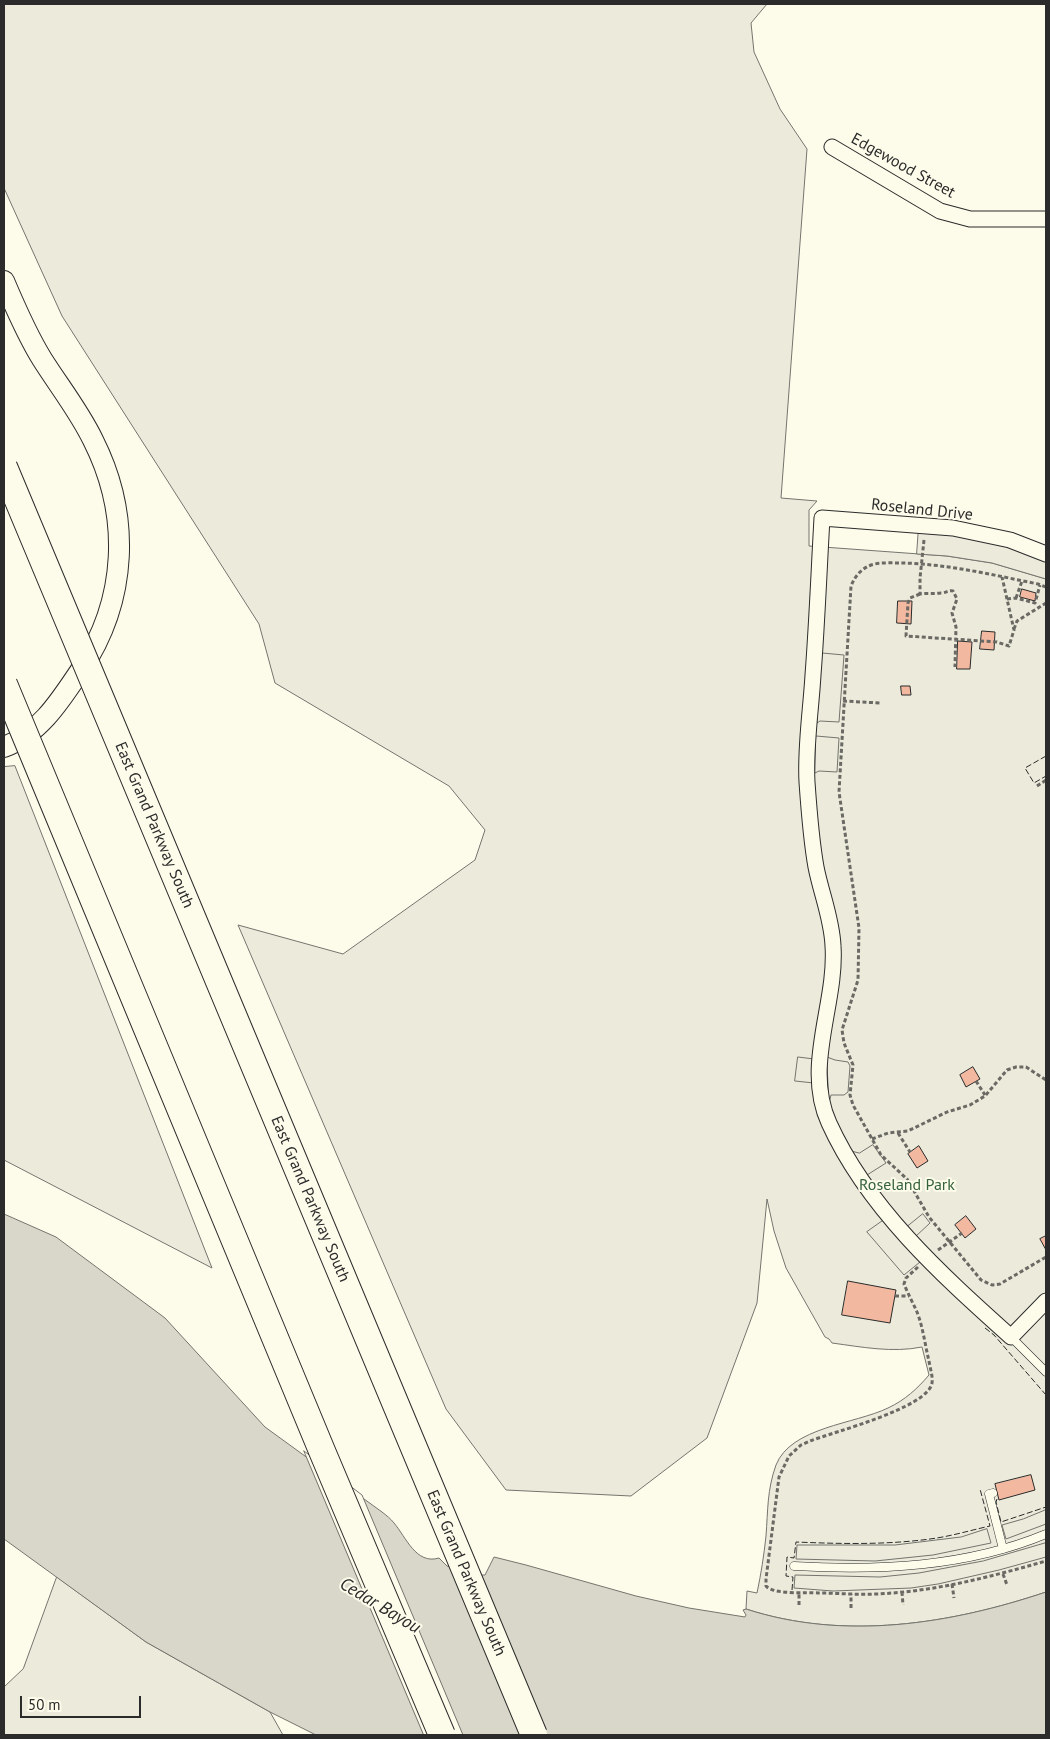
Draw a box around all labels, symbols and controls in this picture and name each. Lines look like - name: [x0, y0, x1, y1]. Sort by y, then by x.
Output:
- street label: Edgewood Street: [848, 129, 958, 203]
- street label: Roseland Drive: [870, 495, 974, 525]
- street label: East Grand Parkway South: [110, 739, 198, 911]
- street label: East Grand Parkway South: [266, 1113, 354, 1285]
- park label: Roseland Park: [859, 1175, 955, 1195]
- street label: East Grand Parkway South: [422, 1487, 510, 1659]
- water label: Cedar Bayou: [336, 1573, 424, 1639]
- scale bar: [22, 1686, 144, 1718]
- text: 50 m: [28, 1695, 61, 1714]

